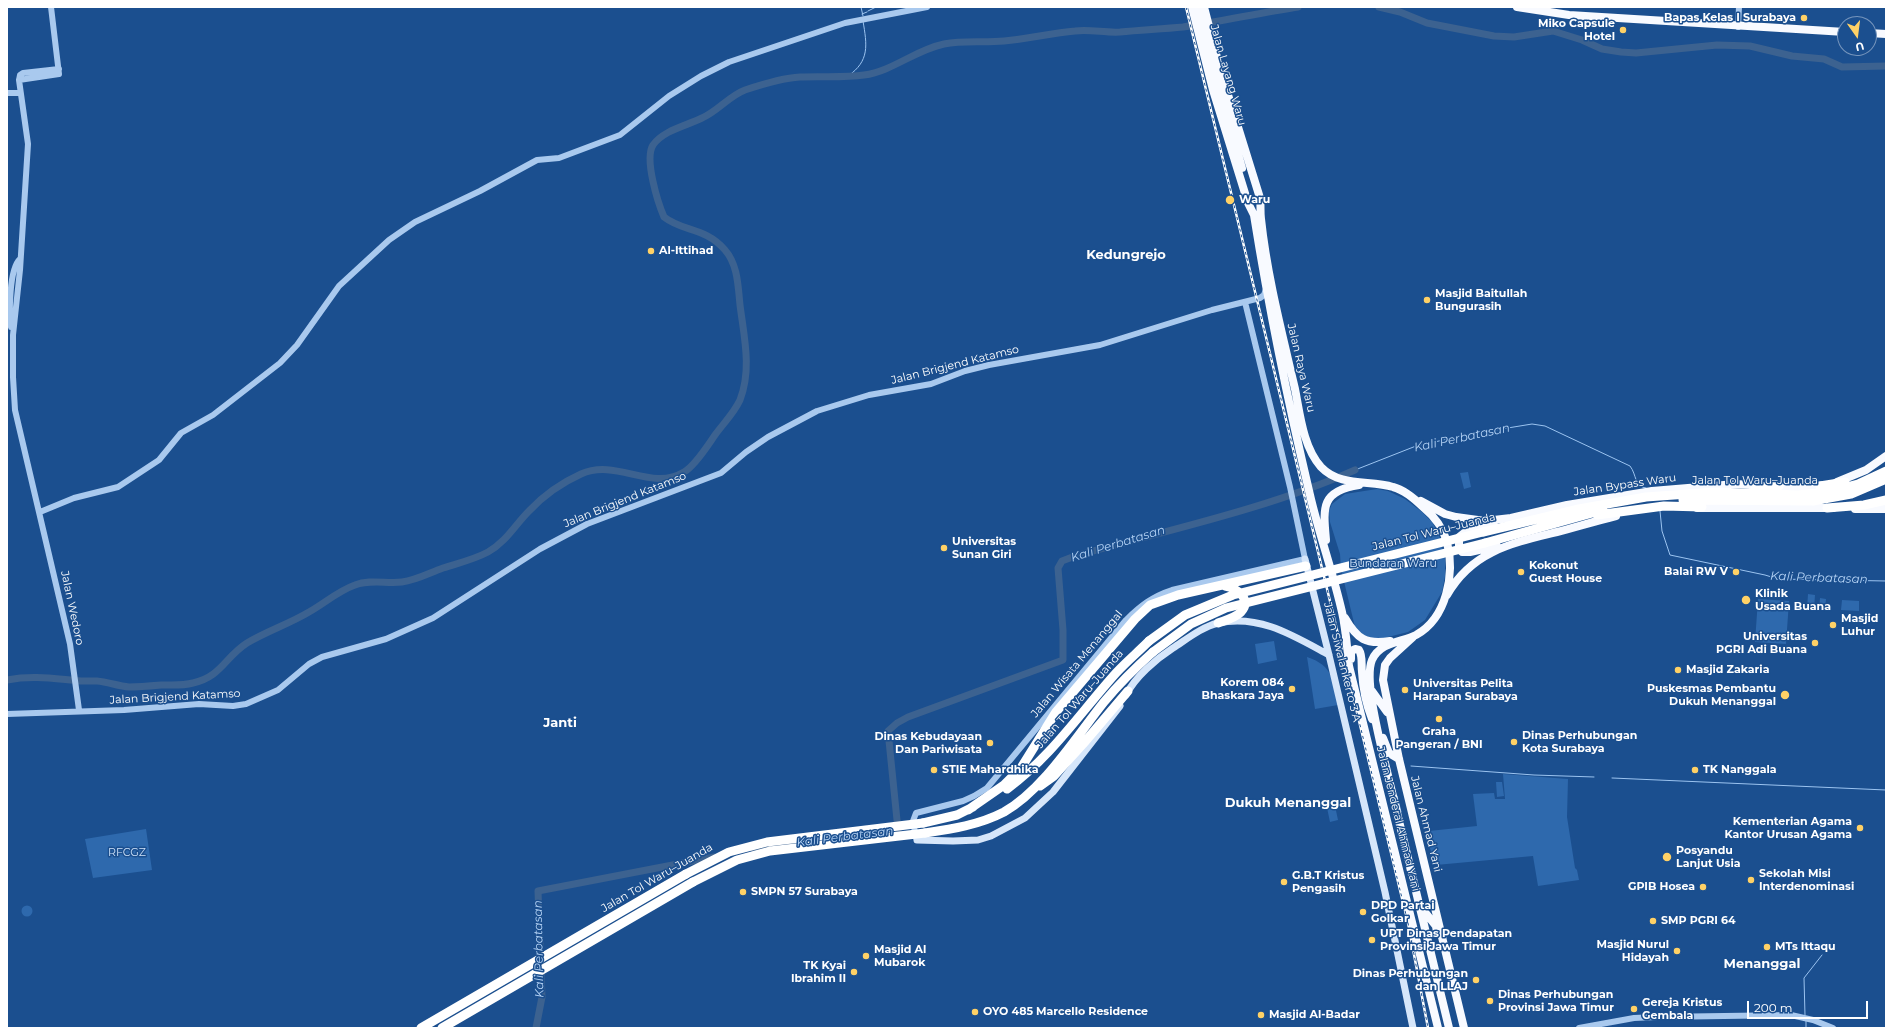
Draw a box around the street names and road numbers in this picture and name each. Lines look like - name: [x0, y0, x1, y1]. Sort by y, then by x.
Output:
- street label: Jalan Layang Waru: [1207, 23, 1249, 127]
- street label: Jalan Raya Waru: [1284, 322, 1318, 414]
- street label: Jalan Brigjend Katamso: [890, 343, 1020, 387]
- street label: Jalan Brigjend Katamso: [562, 469, 688, 531]
- street label: Jalan Bypass Waru: [1573, 471, 1677, 499]
- street label: Jalan Tol Waru–Juanda: [1692, 474, 1818, 488]
- street label: Jalan Tol Waru–Juanda: [1371, 510, 1497, 554]
- street label: Jalan Wedoro: [58, 570, 86, 646]
- street label: Jalan Siwalankerto 3 A: [1321, 601, 1363, 723]
- street label: Jalan Wisata Menanggal: [1028, 608, 1126, 720]
- street label: Jalan Tol Waru–Juanda: [1034, 647, 1126, 751]
- street label: Jalan Brigjend Katamso: [109, 687, 241, 707]
- street label: Jalan Jenderal Ahmad Yani: [1374, 745, 1422, 893]
- street label: Jalan Ahmad Yani: [1408, 774, 1444, 874]
- street label: Jalan Tol Waru–Juanda: [599, 841, 715, 915]

